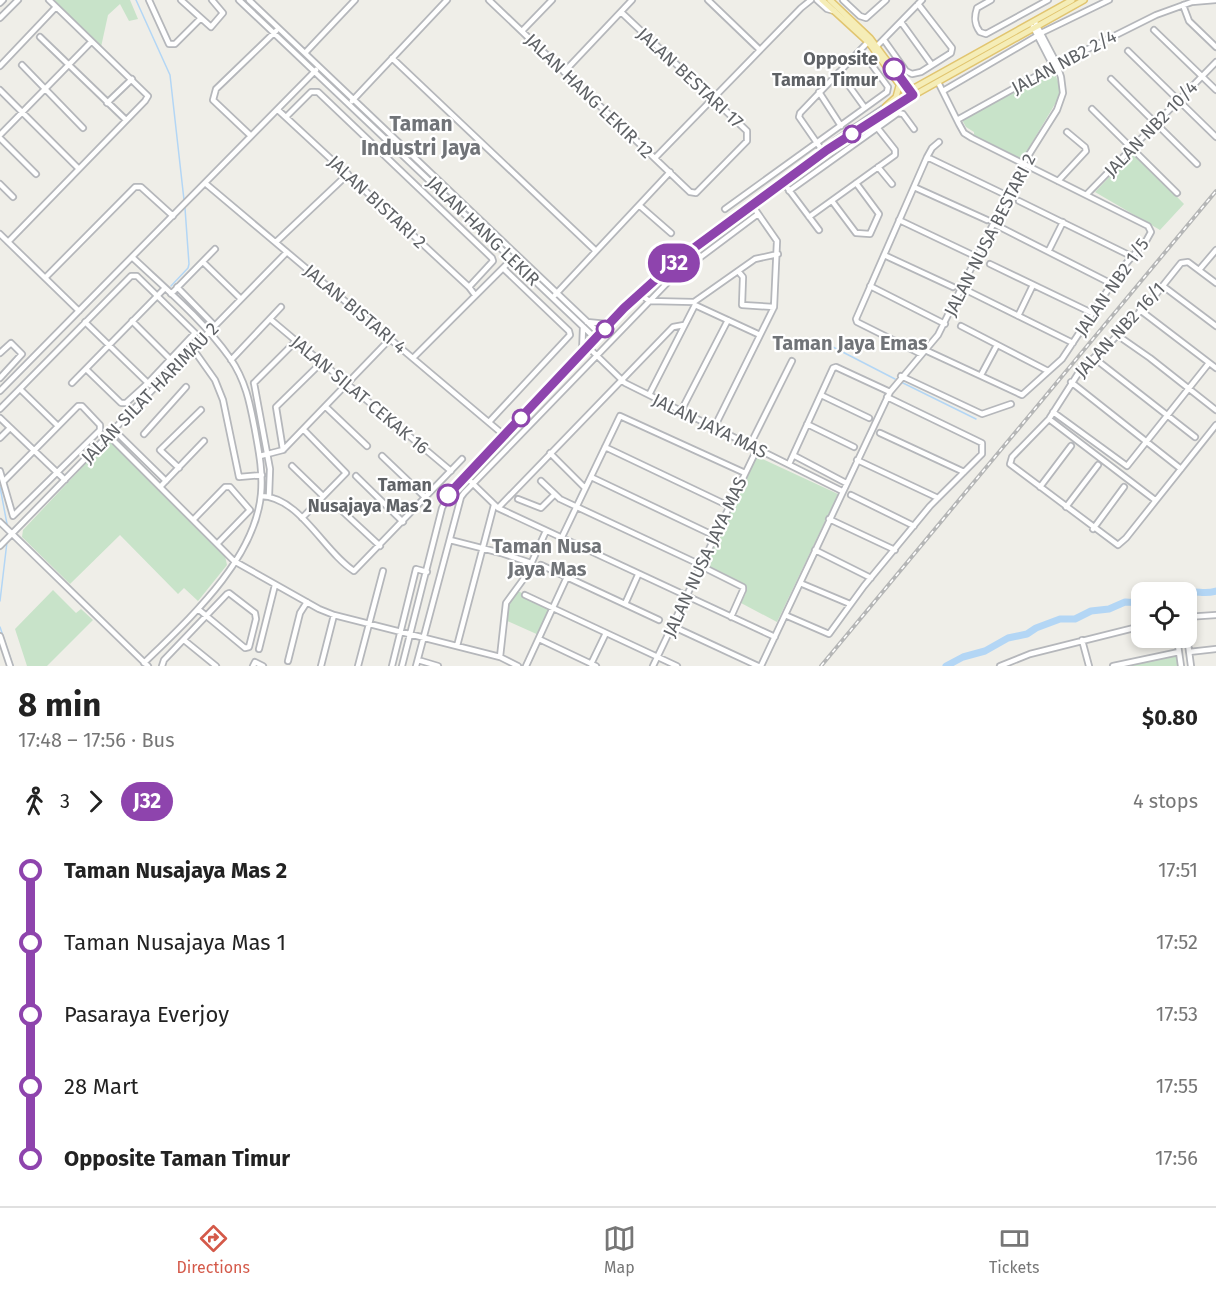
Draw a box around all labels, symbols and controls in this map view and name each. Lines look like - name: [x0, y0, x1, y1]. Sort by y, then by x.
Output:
- street label: JALAN BESTARI 17: [632, 23, 748, 133]
- street label: JALAN NB2 2/4: [1008, 25, 1121, 99]
- street label: JALAN HANG LEKIR 12: [520, 29, 658, 163]
- place label: Opposite Taman Timur: [772, 48, 879, 91]
- marker: Opposite Taman Timur: [883, 58, 905, 80]
- street label: JALAN NB2 10/4: [1100, 76, 1203, 181]
- district label: Taman Industri Jaya: [361, 111, 481, 161]
- unlabelled marker: [843, 125, 861, 143]
- street label: JALAN NUSA BESTARI 2: [939, 150, 1041, 320]
- street label: JALAN BISTARI 2: [323, 151, 431, 253]
- street label: JALAN HANG LEKIR: [422, 171, 544, 291]
- street label: JALAN NB2 1/5: [1070, 234, 1154, 340]
- line badge: J32: [640, 244, 708, 282]
- text: J32: [660, 250, 688, 276]
- street label: JALAN BISTARI 4: [299, 260, 411, 359]
- street label: JALAN NB2 16/1: [1070, 278, 1170, 382]
- street label: JALAN SILAT HARIMAU 2: [77, 318, 223, 468]
- unlabelled marker: [596, 320, 614, 338]
- street label: JALAN SILAT CEKAK 16: [287, 331, 433, 459]
- district label: Taman Jaya Emas: [772, 331, 928, 355]
- street label: JALAN JAYA MAS: [649, 389, 771, 463]
- unlabelled marker: [512, 409, 530, 427]
- street label: JALAN NUSA JAYA MAS: [658, 473, 752, 641]
- place label: Taman Nusajaya Mas 2: [308, 474, 432, 517]
- marker: Taman Nusajaya Mas 2: [437, 484, 459, 506]
- district label: Taman Nusa Jaya Mas: [492, 534, 602, 581]
- map controls: [1131, 582, 1197, 648]
- button: locate: [1131, 582, 1197, 648]
- text: 8 min: [18, 685, 101, 725]
- text: $0.80: [1142, 704, 1198, 731]
- text: 17:48 – 17:56 · Bus: [18, 728, 175, 752]
- icon: walk: [18, 785, 51, 818]
- icon: forward: [79, 785, 112, 818]
- text: J32: [133, 788, 161, 814]
- text: 3: [60, 789, 70, 813]
- text: 4 stops: [1133, 789, 1198, 813]
- text: Taman Nusajaya Mas 2: [64, 857, 287, 884]
- text: 17:51: [1158, 858, 1198, 882]
- text: Taman Nusajaya Mas 1: [64, 929, 286, 956]
- text: 17:52: [1156, 930, 1198, 954]
- text: Pasaraya Everjoy: [64, 1001, 229, 1028]
- text: 17:53: [1156, 1002, 1198, 1026]
- text: 28 Mart: [64, 1073, 138, 1100]
- text: 17:55: [1156, 1074, 1198, 1098]
- text: Opposite Taman Timur: [64, 1145, 290, 1172]
- text: 17:56: [1155, 1146, 1198, 1170]
- tab: Directions: [177, 1222, 250, 1277]
- tab: Map: [603, 1222, 636, 1277]
- tab: Tickets: [989, 1222, 1039, 1277]

